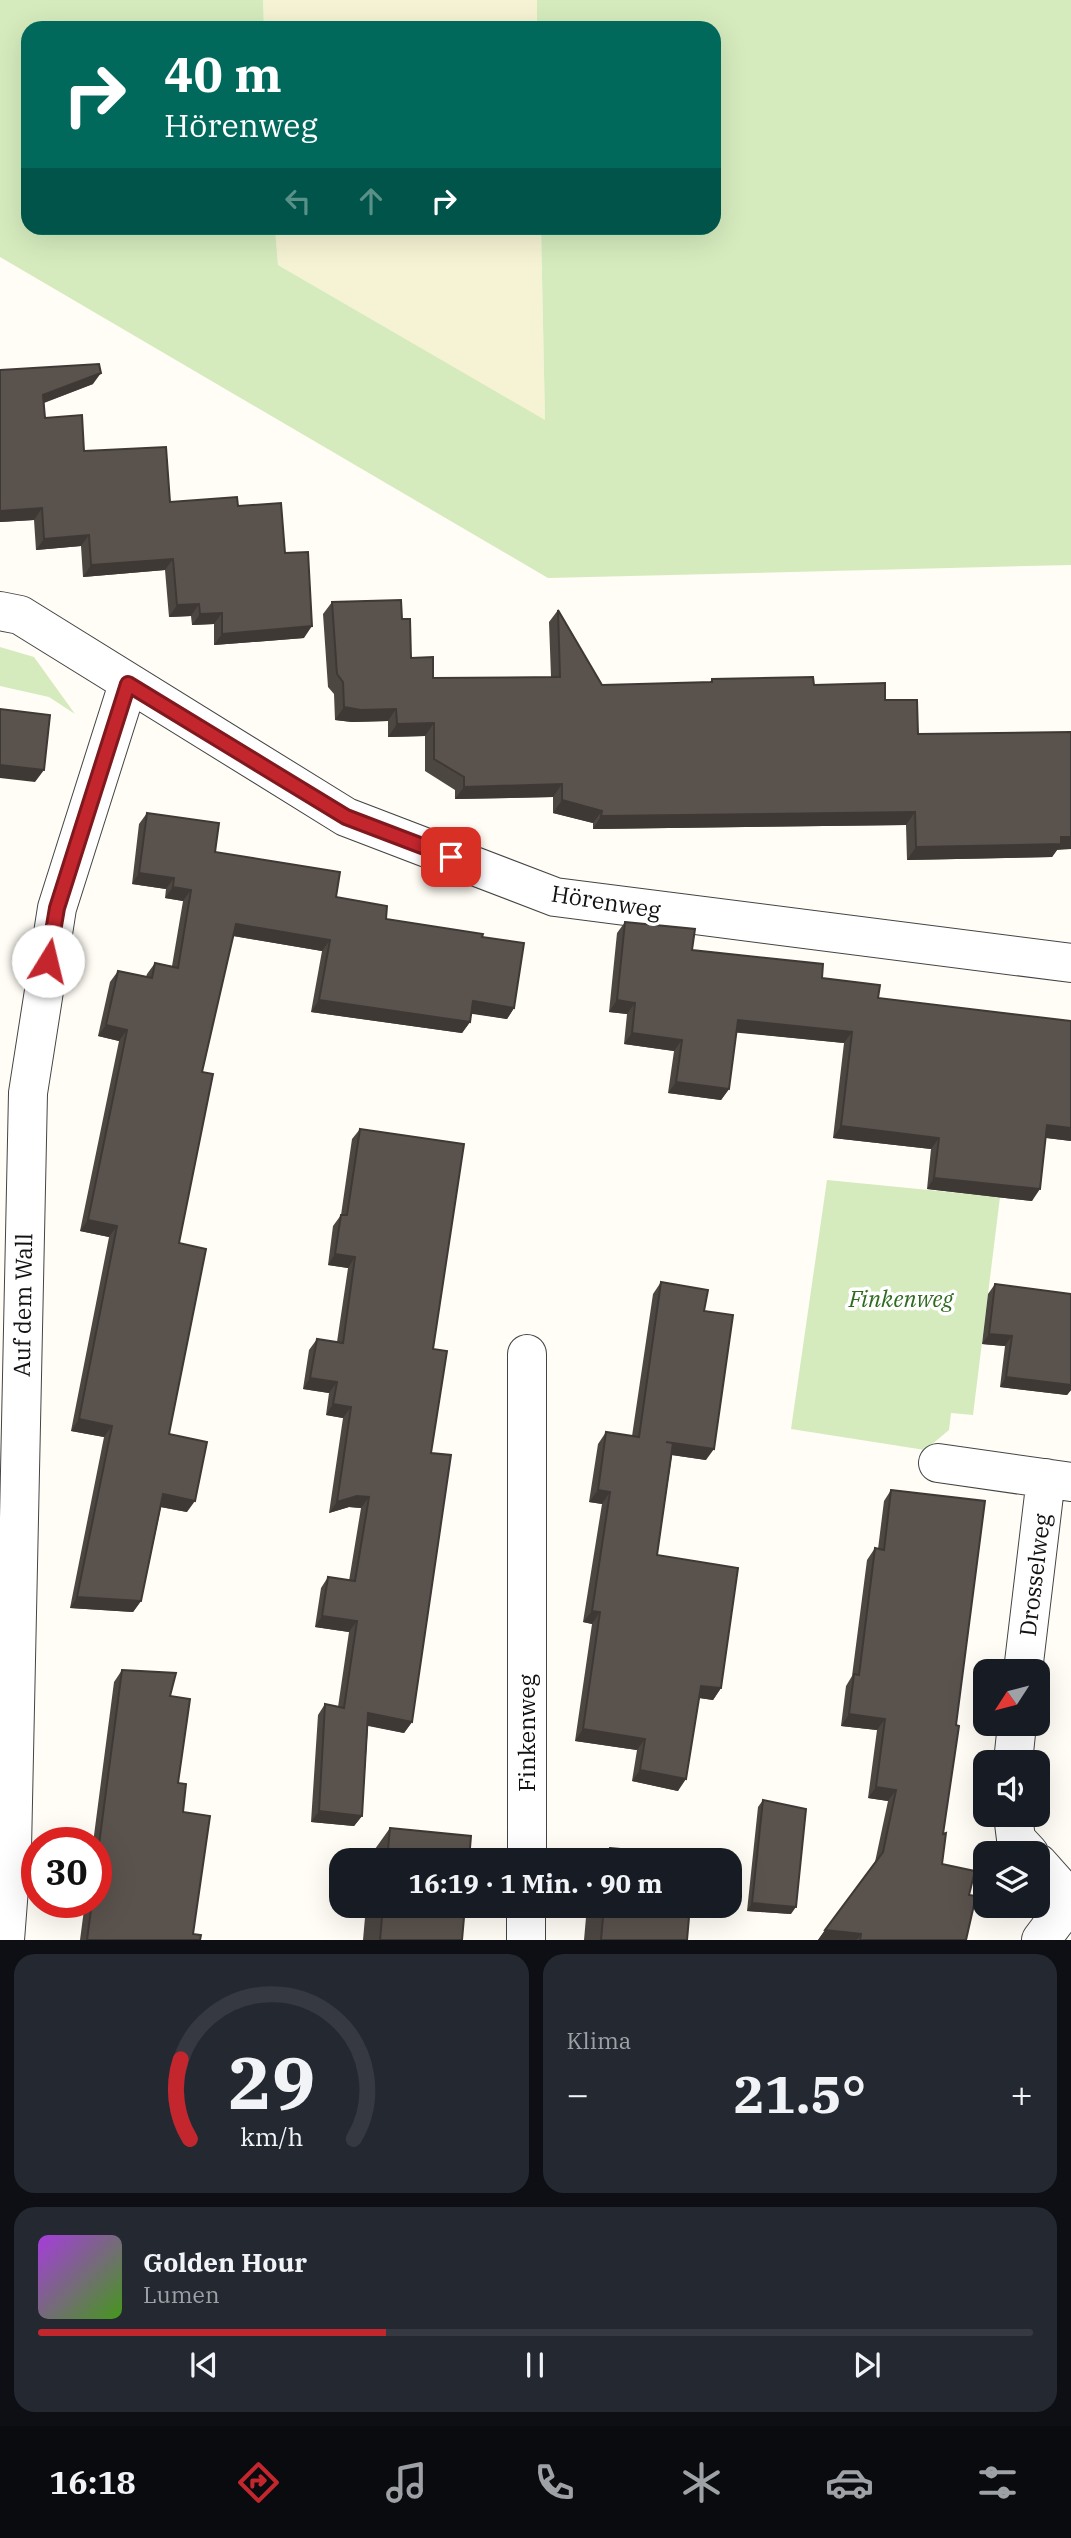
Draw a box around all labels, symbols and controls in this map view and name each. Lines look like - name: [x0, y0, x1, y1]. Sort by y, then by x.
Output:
- text: 40 m: [164, 42, 282, 105]
- icon: right: [49, 49, 140, 140]
- text: Hörenweg: [164, 104, 318, 146]
- icon: left: [279, 182, 317, 220]
- icon: ahead: [352, 182, 390, 220]
- icon: right: [425, 182, 463, 220]
- pin: [421, 827, 481, 887]
- icon: arrive: [432, 838, 470, 876]
- street label: Hörenweg: [549, 878, 664, 925]
- position arrow: [11, 924, 85, 998]
- street label: Auf dem Wall: [6, 1233, 38, 1377]
- park label: Finkenweg: [848, 1283, 954, 1313]
- street label: Drosselweg: [1012, 1511, 1056, 1638]
- north arrow: [973, 1659, 1050, 1736]
- map controls: [973, 1659, 1050, 1918]
- street label: Finkenweg: [511, 1673, 541, 1792]
- button: sound: [973, 1750, 1050, 1827]
- speed limit sign: 30: [21, 1827, 112, 1918]
- button: layers: [973, 1841, 1050, 1918]
- text: 16:19 · 1 Min. · 90 m: [409, 1866, 662, 1900]
- text: Klima: [567, 2025, 631, 2055]
- text: 29: [228, 2035, 315, 2130]
- text: 21.5°: [733, 2060, 866, 2127]
- text: −: [567, 2069, 589, 2118]
- text: +: [1010, 2069, 1033, 2118]
- text: km/h: [240, 2120, 303, 2153]
- text: Golden Hour: [143, 2245, 307, 2279]
- text: Lumen: [143, 2279, 220, 2309]
- icon: previous: [185, 2346, 223, 2384]
- icon: pause: [516, 2346, 554, 2384]
- icon: next: [848, 2346, 886, 2384]
- icon: directions: [234, 2458, 283, 2507]
- icon: music: [382, 2458, 431, 2507]
- icon: phone: [530, 2458, 579, 2507]
- icon: climate: [677, 2458, 726, 2507]
- icon: car: [825, 2458, 874, 2507]
- icon: filters: [973, 2458, 1022, 2507]
- text: 16:18: [49, 2461, 136, 2503]

